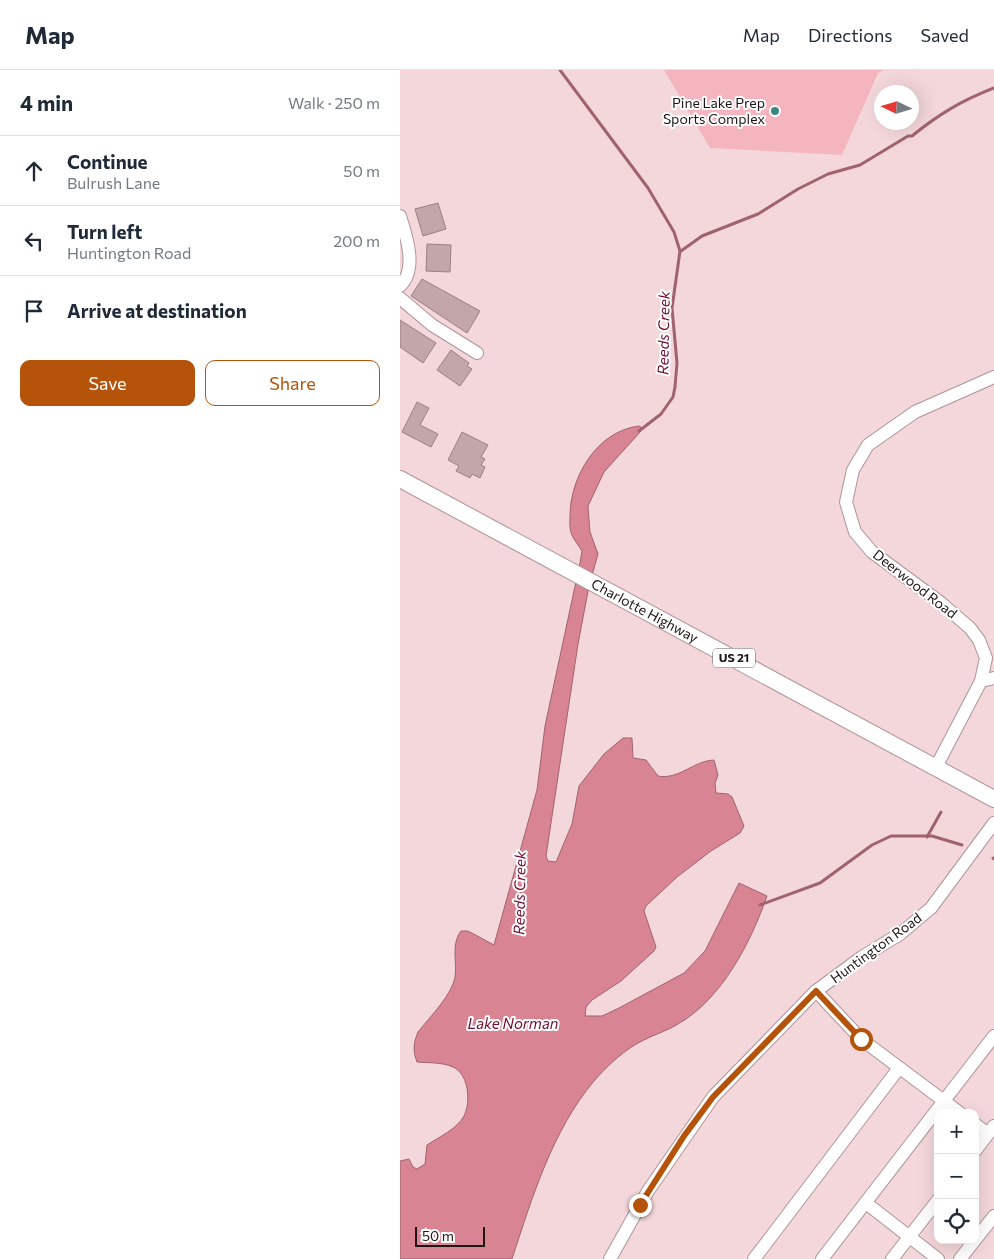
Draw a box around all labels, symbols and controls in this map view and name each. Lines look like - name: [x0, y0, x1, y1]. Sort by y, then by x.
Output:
- text: Map: [25, 20, 75, 49]
- text: Map: [743, 24, 780, 46]
- text: Directions: [808, 24, 892, 46]
- text: Saved: [920, 24, 969, 46]
- north arrow: [874, 85, 919, 130]
- text: 4 min: [20, 90, 73, 115]
- text: Walk · 250 m: [288, 93, 380, 112]
- place label: Pine Lake Prep Sports Complex: [663, 94, 766, 127]
- marker: Pine Lake Prep Sports Complex: [769, 105, 781, 117]
- text: Continue: [67, 150, 147, 173]
- icon: ahead: [20, 157, 48, 185]
- text: 50 m: [343, 161, 380, 180]
- text: Bulrush Lane: [67, 173, 160, 192]
- text: Turn left: [67, 220, 142, 243]
- icon: left: [20, 227, 48, 255]
- text: 200 m: [333, 231, 380, 250]
- text: Huntington Road: [67, 243, 191, 262]
- water label: Reeds Creek: [653, 290, 673, 375]
- icon: arrive: [20, 297, 48, 325]
- text: Arrive at destination: [67, 299, 247, 322]
- button: Save: [20, 360, 195, 406]
- button: Share: [205, 360, 380, 406]
- street label: Deerwood Road: [870, 546, 961, 622]
- street label: Charlotte Highway: [589, 575, 701, 646]
- road number: US 21: [713, 648, 755, 668]
- water label: Reeds Creek: [509, 850, 529, 935]
- street label: Huntington Road: [827, 909, 925, 986]
- water label: Lake Norman: [468, 1014, 558, 1032]
- route start: [850, 1028, 873, 1051]
- map controls: [934, 1109, 979, 1244]
- button: +: [934, 1109, 979, 1154]
- button: −: [934, 1154, 979, 1199]
- route end: [629, 1194, 652, 1217]
- button: locate: [934, 1199, 979, 1244]
- scale bar: [415, 1224, 485, 1247]
- text: 50 m: [422, 1227, 454, 1244]

